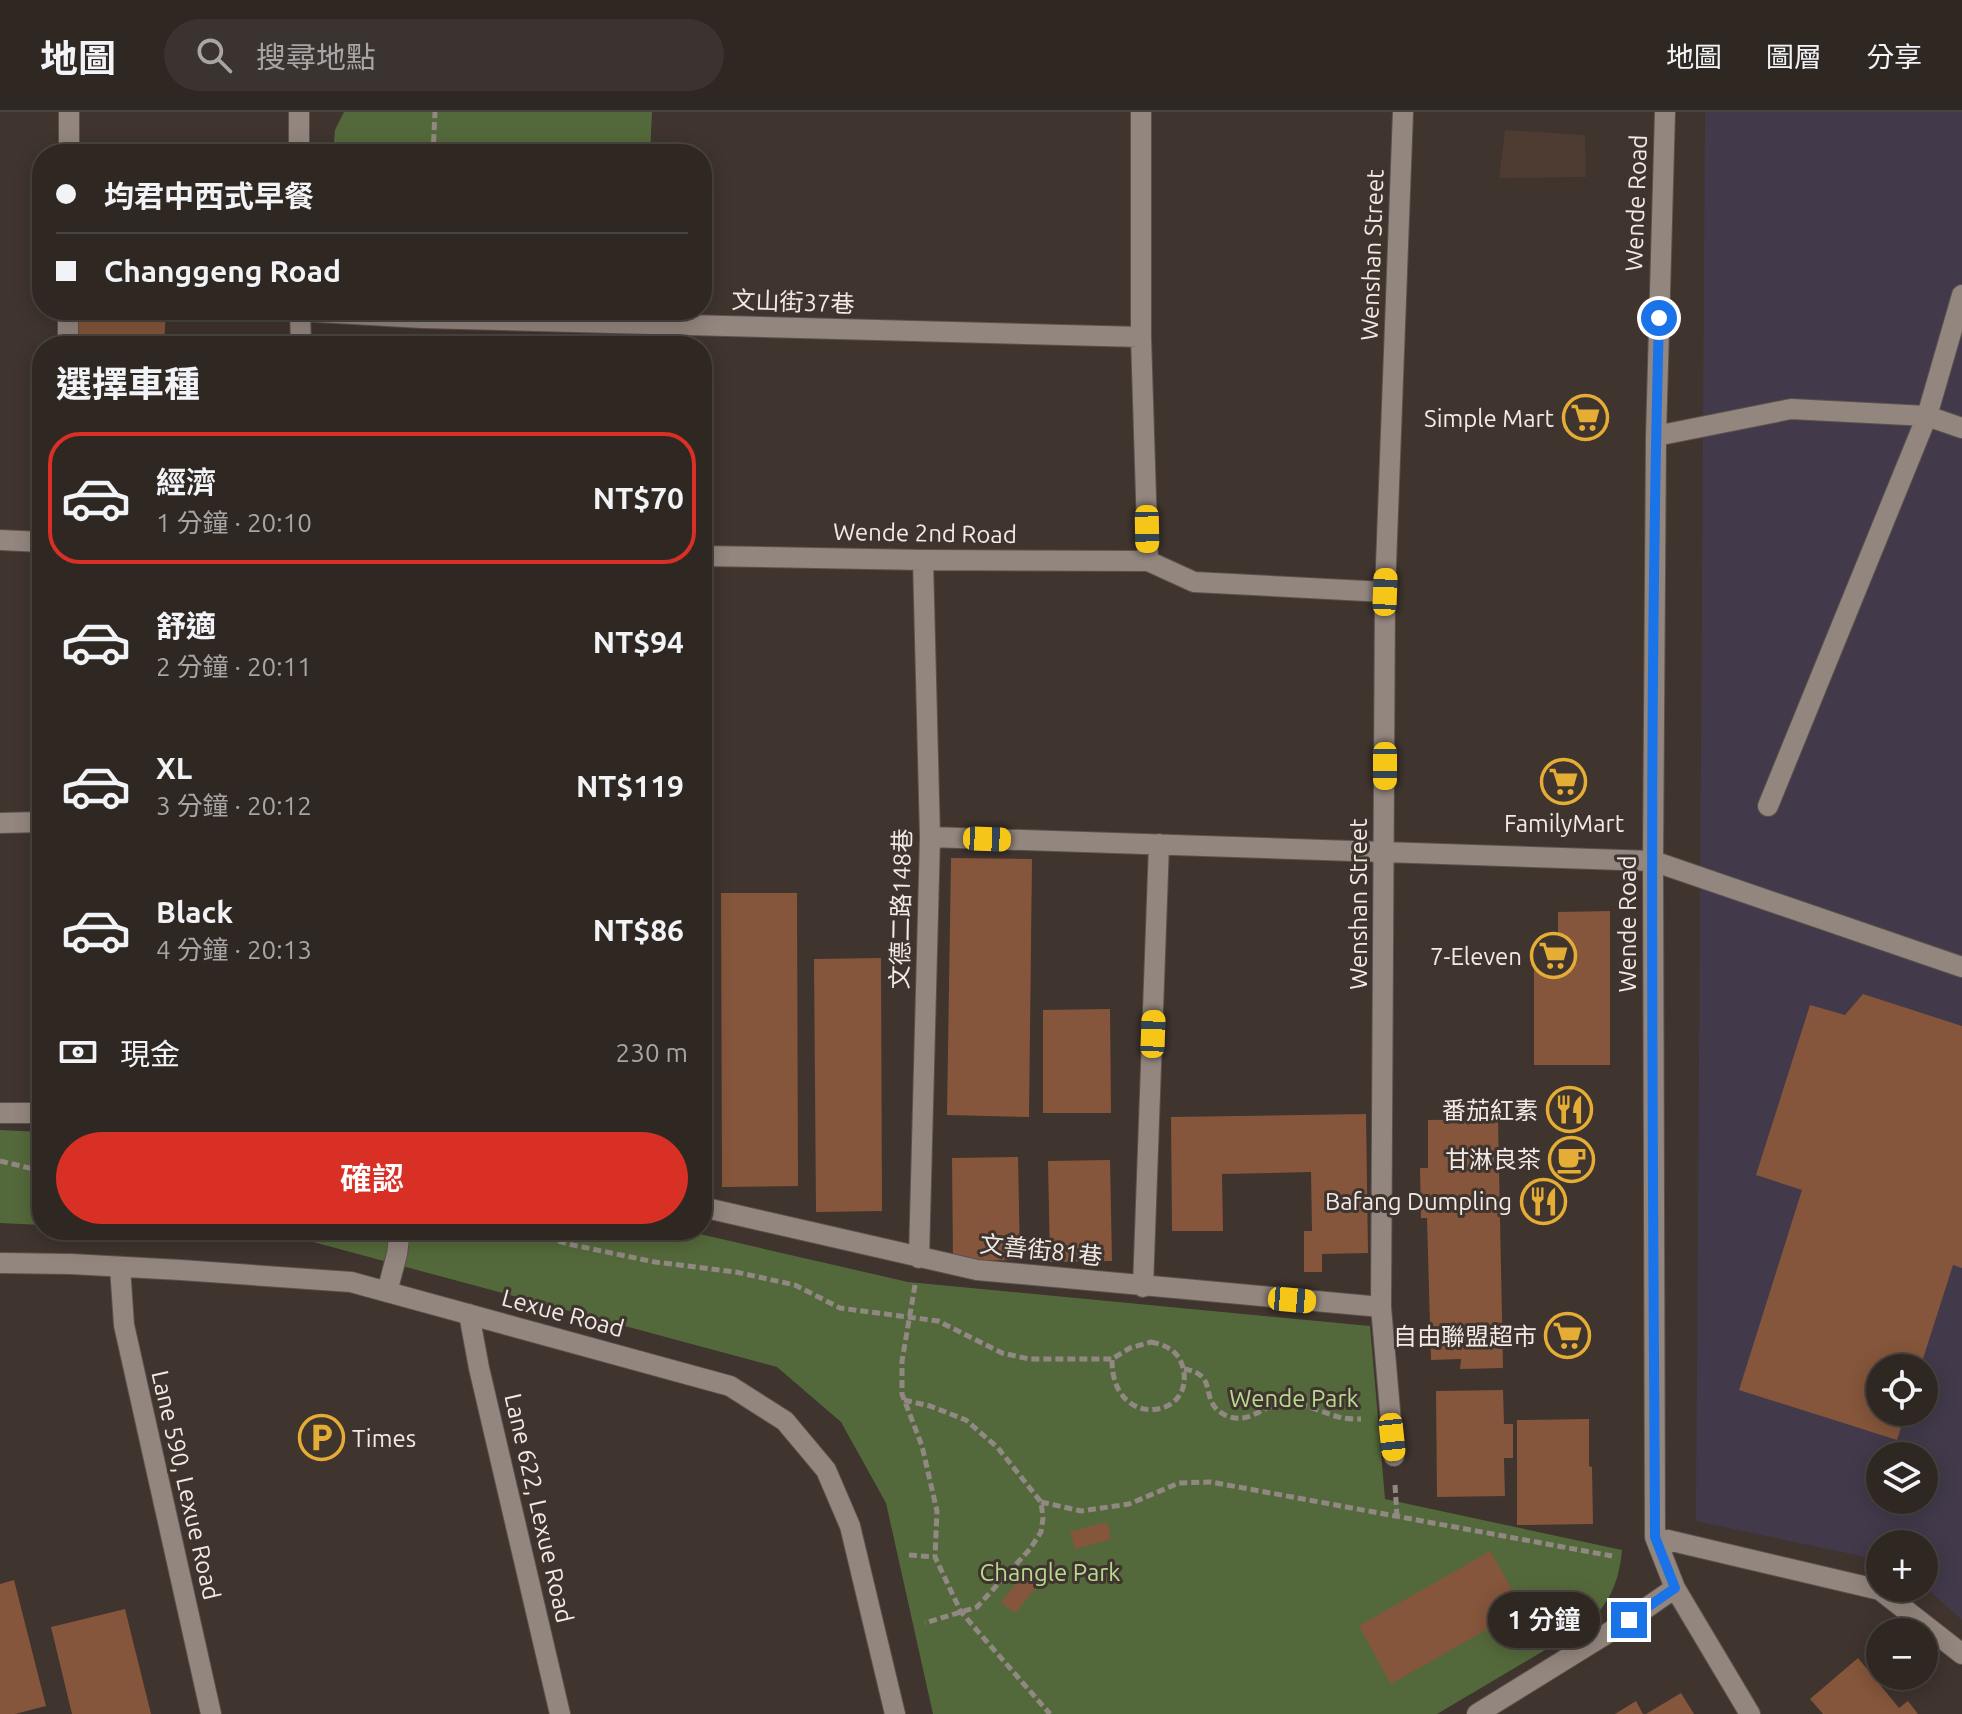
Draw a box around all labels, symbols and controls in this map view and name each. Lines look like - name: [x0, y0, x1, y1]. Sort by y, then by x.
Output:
- search box: [164, 19, 724, 91]
- icon: search: [192, 33, 236, 77]
- text: 地圖: [40, 37, 116, 79]
- text: 搜尋地點: [256, 40, 376, 74]
- text: 地圖: [1666, 41, 1722, 72]
- text: 圖層: [1766, 41, 1822, 72]
- text: 分享: [1866, 41, 1922, 72]
- street label: Wende Road: [1620, 134, 1652, 272]
- street label: Wenshan Street: [1356, 168, 1389, 341]
- text: 均君中西式早餐: [104, 179, 314, 213]
- text: Changgeng Road: [104, 254, 341, 288]
- street label: 文山街37巷: [731, 286, 855, 318]
- route start: [1641, 300, 1677, 336]
- text: 選擇車種: [56, 363, 200, 404]
- supermarket icon: Simple Mart: [1561, 394, 1609, 442]
- place label: Simple Mart: [1424, 405, 1555, 432]
- icon: car: [60, 462, 132, 534]
- text: 經濟: [156, 465, 216, 499]
- text: NT$70: [593, 481, 684, 515]
- car: [1135, 505, 1159, 553]
- text: 1 分鐘 · 20:10: [156, 508, 312, 537]
- street label: Wende 2nd Road: [833, 518, 1017, 548]
- car: [1372, 568, 1398, 616]
- icon: car: [60, 606, 132, 678]
- text: 舒適: [156, 609, 216, 643]
- text: NT$94: [593, 625, 684, 659]
- text: 2 分鐘 · 20:11: [156, 652, 312, 681]
- car: [1373, 742, 1397, 790]
- icon: car: [60, 750, 132, 822]
- text: XL: [156, 751, 192, 785]
- supermarket icon: FamilyMart: [1540, 757, 1588, 805]
- text: NT$119: [576, 769, 684, 803]
- text: 3 分鐘 · 20:12: [156, 791, 312, 820]
- place label: FamilyMart: [1504, 810, 1625, 837]
- street label: Wenshan Street: [1345, 818, 1372, 990]
- car: [963, 826, 1011, 852]
- street label: 文德二路148巷: [886, 828, 916, 990]
- street label: Wende Road: [1614, 856, 1641, 992]
- icon: car: [60, 894, 132, 966]
- text: Black: [156, 895, 233, 929]
- text: NT$86: [593, 913, 684, 947]
- supermarket icon: 7-Eleven: [1529, 932, 1577, 980]
- text: 4 分鐘 · 20:13: [156, 935, 312, 964]
- place label: 7-Eleven: [1430, 943, 1522, 970]
- car: [1140, 1010, 1166, 1058]
- icon: cash: [56, 1030, 100, 1074]
- text: 現金: [120, 1037, 180, 1071]
- text: 230 m: [616, 1038, 688, 1067]
- restaurant icon: 番茄紅素: [1545, 1086, 1593, 1134]
- place label: 番茄紅素: [1442, 1097, 1538, 1124]
- button: 確認: [56, 1132, 688, 1224]
- cafe icon: 甘淋良茶: [1548, 1135, 1596, 1183]
- place label: 甘淋良茶: [1445, 1146, 1541, 1173]
- restaurant icon: Bafang Dumpling: [1519, 1177, 1567, 1225]
- place label: Bafang Dumpling: [1325, 1188, 1512, 1215]
- street label: 文善街81巷: [978, 1230, 1104, 1270]
- street label: Lexue Road: [499, 1284, 627, 1342]
- car: [1267, 1286, 1317, 1314]
- supermarket icon: 自由聯盟超市: [1544, 1312, 1592, 1360]
- place label: 自由聯盟超市: [1393, 1323, 1537, 1350]
- map controls: [1866, 1354, 1938, 1690]
- button: locate: [1866, 1354, 1938, 1426]
- street label: Lane 590, Lexue Road: [146, 1368, 226, 1602]
- park label: Wende Park: [1229, 1385, 1359, 1412]
- street label: Lane 622, Lexue Road: [499, 1391, 579, 1625]
- car: [1378, 1412, 1406, 1462]
- parking icon: Times: [297, 1414, 345, 1462]
- place label: Times: [352, 1425, 416, 1452]
- button: layers: [1866, 1442, 1938, 1514]
- button: +: [1866, 1530, 1938, 1602]
- park label: Changle Park: [980, 1559, 1120, 1586]
- callout: 1 分鐘: [1489, 1592, 1601, 1648]
- route end: [1611, 1602, 1647, 1638]
- text: 1 分鐘: [1508, 1605, 1580, 1634]
- button: −: [1866, 1618, 1938, 1690]

